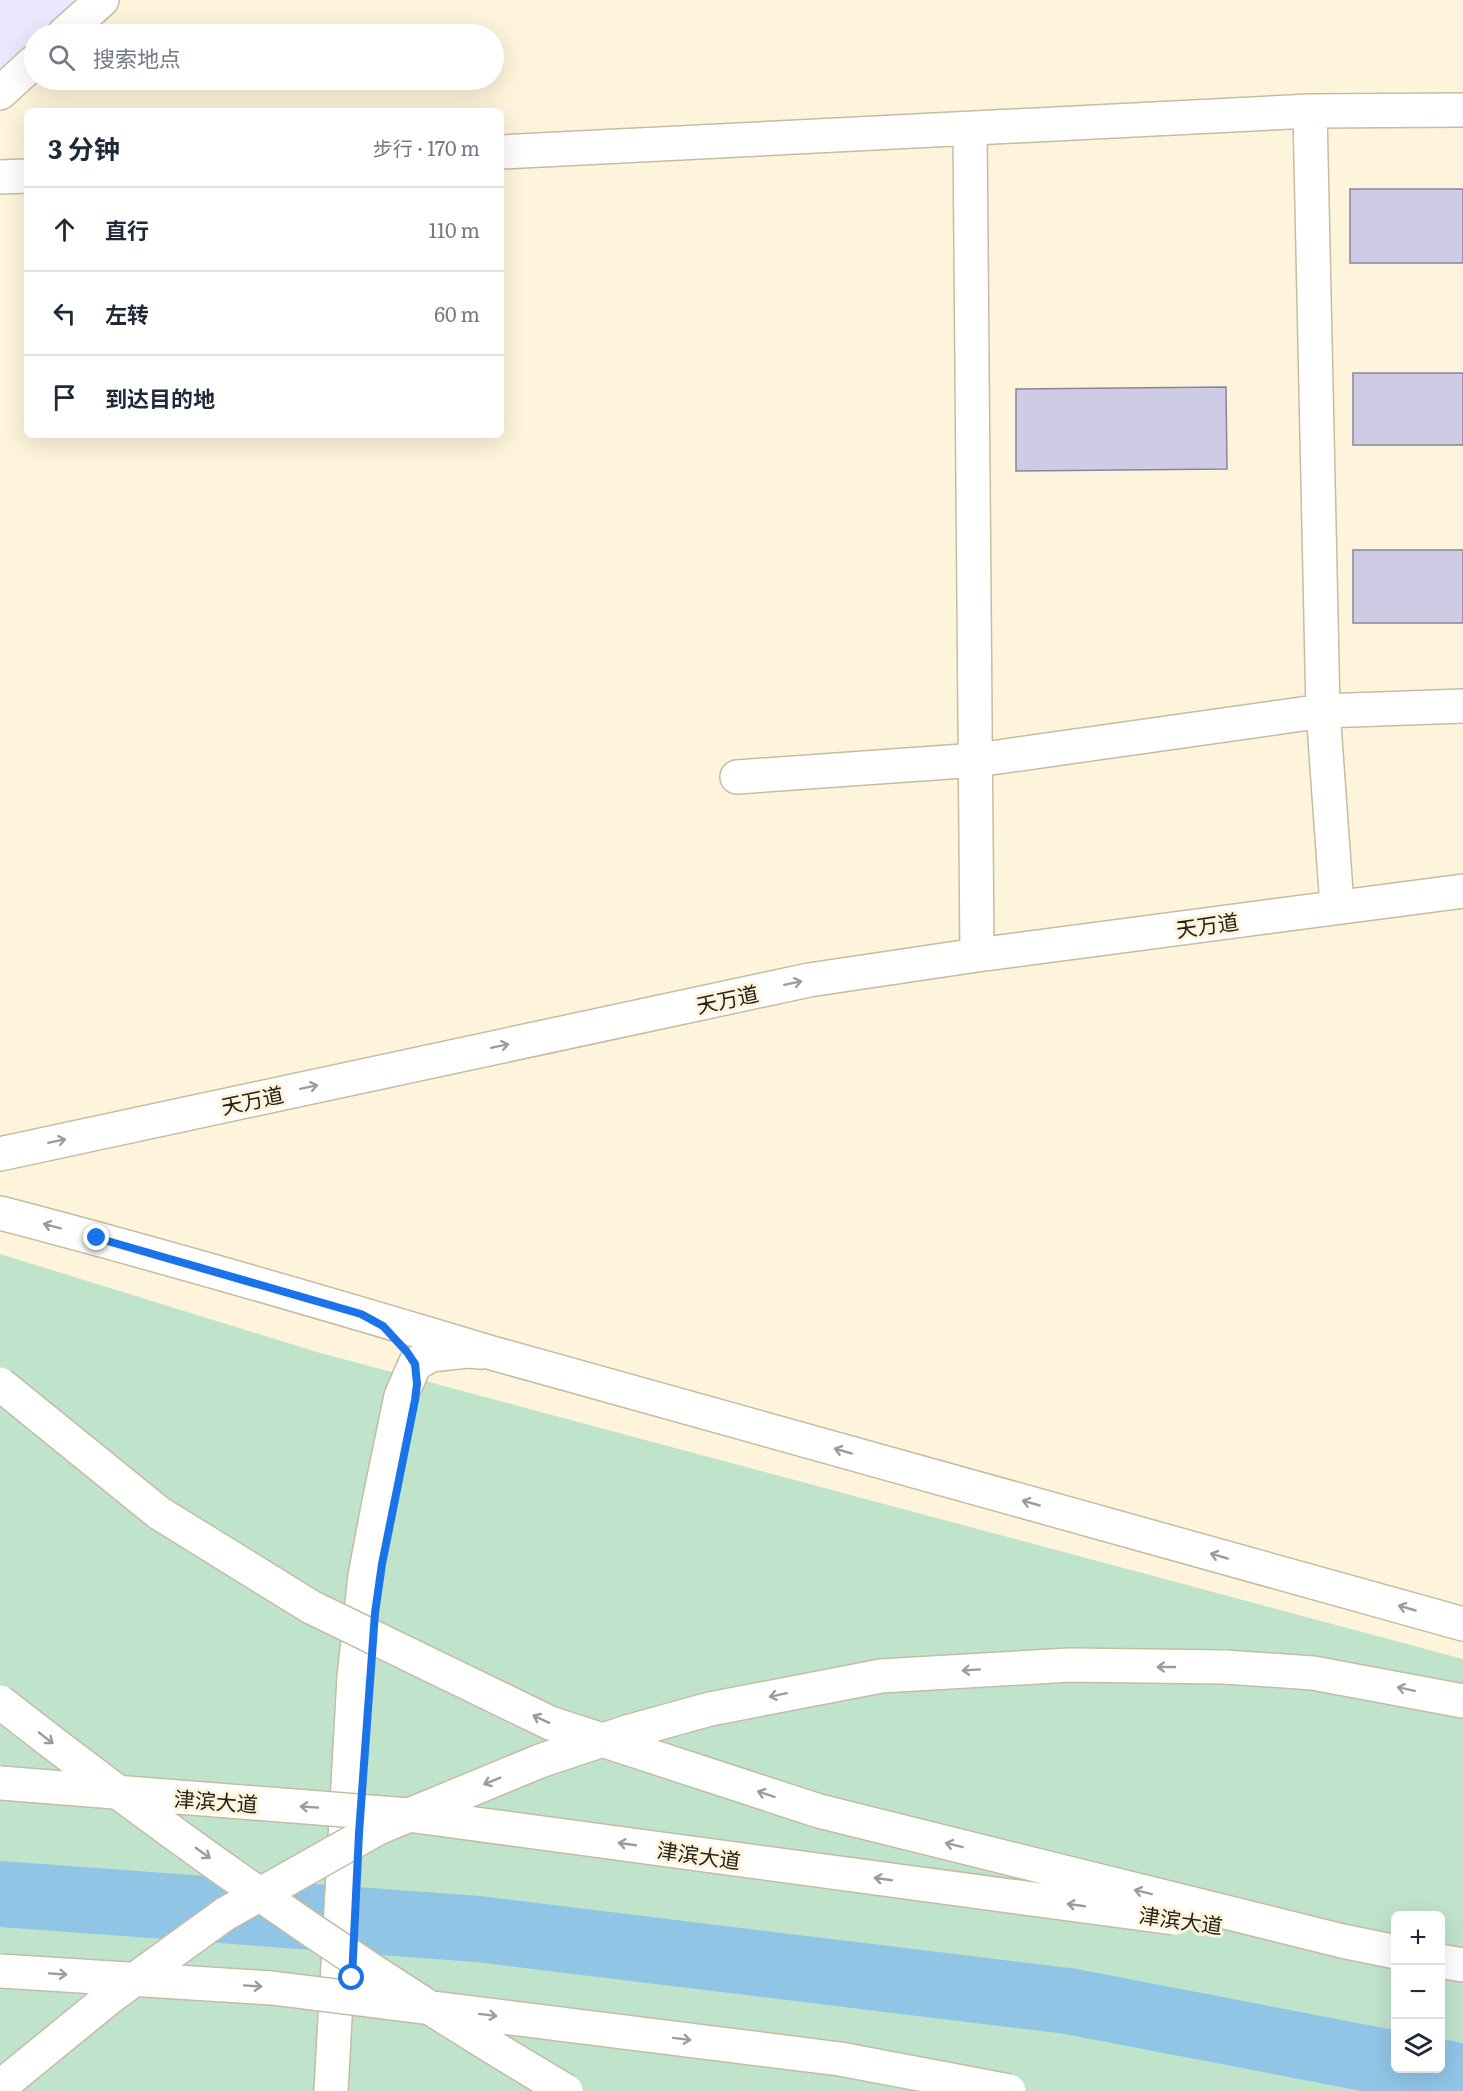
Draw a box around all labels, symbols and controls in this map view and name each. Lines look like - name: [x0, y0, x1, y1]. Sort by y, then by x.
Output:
- search box: [24, 24, 504, 90]
- icon: search: [45, 41, 78, 74]
- text: 搜索地点: [93, 41, 181, 74]
- text: 3 分钟: [48, 128, 120, 167]
- text: 步行 · 170 m: [373, 132, 480, 162]
- icon: ahead: [48, 213, 81, 246]
- text: 直行: [105, 213, 149, 246]
- text: 110 m: [429, 214, 480, 244]
- icon: left: [48, 297, 81, 330]
- text: 左转: [105, 297, 149, 330]
- text: 60 m: [434, 298, 480, 328]
- icon: arrive: [48, 381, 81, 414]
- text: 到达目的地: [105, 381, 215, 414]
- street label: 天万道: [1174, 904, 1240, 944]
- street label: 天万道: [693, 976, 761, 1020]
- one-way arrow: [784, 977, 803, 989]
- one-way arrow: [490, 1040, 509, 1051]
- street label: 天万道: [218, 1077, 286, 1121]
- one-way arrow: [299, 1081, 319, 1092]
- one-way arrow: [47, 1135, 66, 1146]
- one-way arrow: [43, 1220, 62, 1232]
- route end: [83, 1224, 109, 1250]
- one-way arrow: [834, 1445, 853, 1456]
- one-way arrow: [1022, 1497, 1041, 1509]
- one-way arrow: [1210, 1549, 1229, 1561]
- one-way arrow: [1398, 1602, 1417, 1613]
- one-way arrow: [1157, 1661, 1177, 1673]
- one-way arrow: [962, 1665, 982, 1676]
- one-way arrow: [1396, 1683, 1416, 1694]
- one-way arrow: [769, 1690, 789, 1701]
- one-way arrow: [532, 1713, 550, 1725]
- one-way arrow: [38, 1731, 54, 1744]
- one-way arrow: [483, 1776, 501, 1787]
- street label: 津滨大道: [173, 1782, 259, 1818]
- one-way arrow: [757, 1788, 776, 1799]
- one-way arrow: [299, 1801, 319, 1812]
- street label: 津滨大道: [655, 1833, 743, 1875]
- one-way arrow: [945, 1838, 964, 1850]
- one-way arrow: [618, 1839, 638, 1850]
- one-way arrow: [195, 1847, 211, 1859]
- one-way arrow: [874, 1873, 894, 1884]
- one-way arrow: [1134, 1885, 1153, 1897]
- street label: 津滨大道: [1137, 1898, 1225, 1940]
- one-way arrow: [1067, 1900, 1087, 1911]
- map controls: [1391, 1911, 1445, 2073]
- button: +: [1391, 1911, 1445, 1965]
- route start: [338, 1964, 364, 1990]
- button: −: [1391, 1965, 1445, 2019]
- one-way arrow: [48, 1969, 68, 1980]
- one-way arrow: [243, 1981, 262, 1992]
- one-way arrow: [478, 2009, 498, 2020]
- button: layers: [1391, 2019, 1445, 2073]
- one-way arrow: [671, 2034, 691, 2045]

